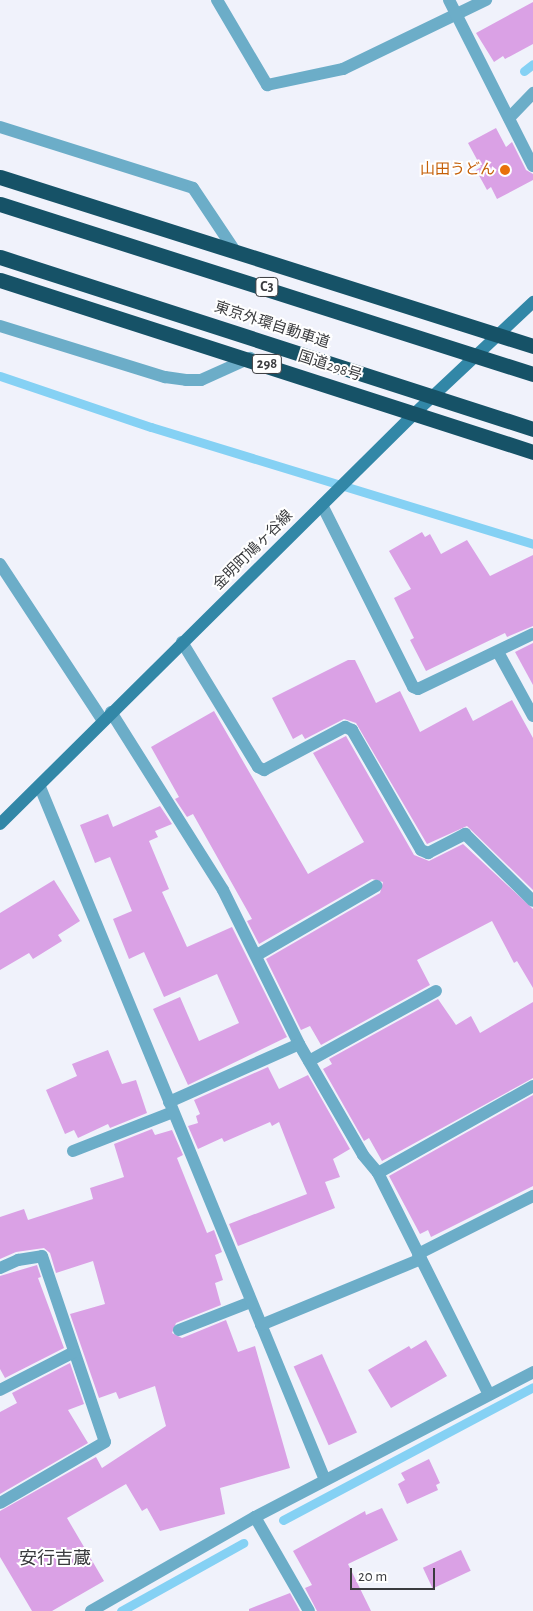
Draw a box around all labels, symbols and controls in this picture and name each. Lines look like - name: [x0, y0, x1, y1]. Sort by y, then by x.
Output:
- place label: 山田うどん: [420, 161, 495, 179]
- marker: 山田うどん: [499, 164, 511, 176]
- road number: C3: [254, 276, 280, 298]
- street label: 東京外環自動車道: [212, 298, 332, 352]
- street label: 国道298号: [296, 347, 364, 385]
- road number: 298: [251, 352, 283, 376]
- street label: 金明町鳩ヶ谷線: [210, 507, 296, 593]
- district label: 安行吉蔵: [19, 1548, 91, 1570]
- scale bar: [353, 1558, 438, 1590]
- text: 20 m: [358, 1569, 387, 1584]

